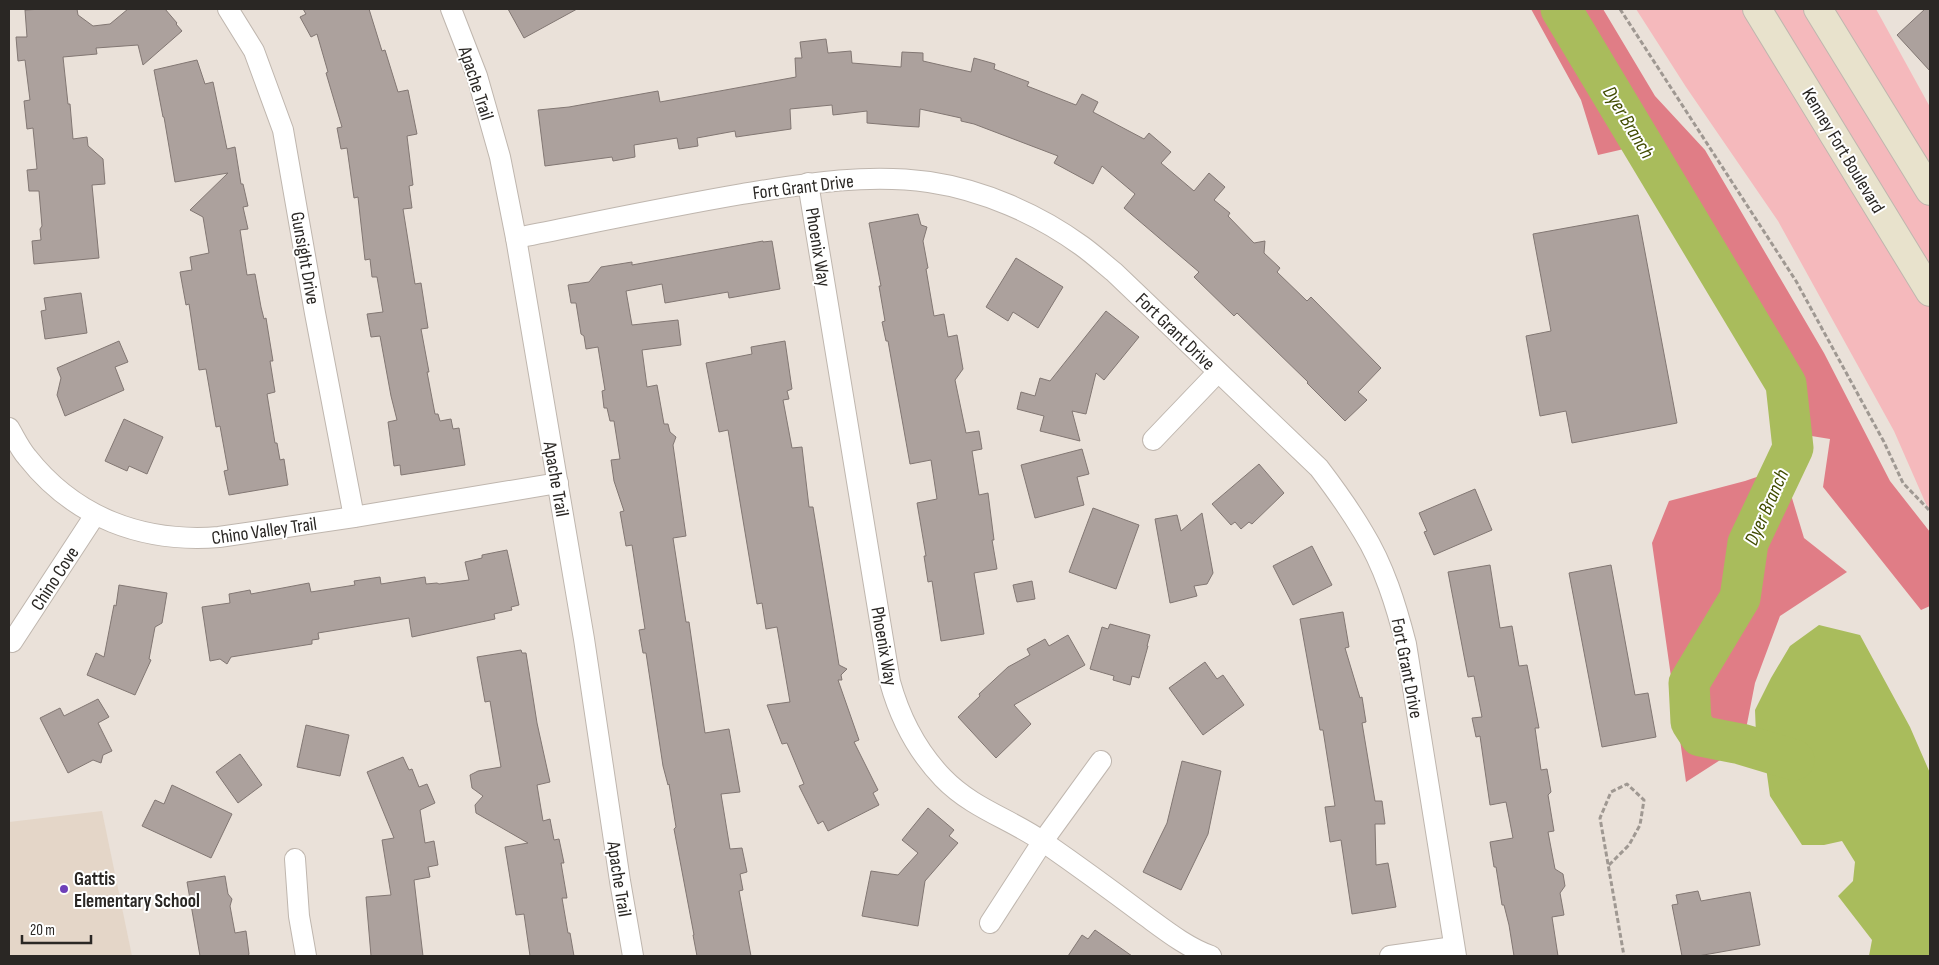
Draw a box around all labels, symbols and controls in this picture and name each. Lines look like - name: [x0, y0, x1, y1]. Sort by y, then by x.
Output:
- street label: Apache Trail: [453, 43, 498, 123]
- water label: Dyer Branch: [1597, 82, 1659, 163]
- street label: Kenney Fort Boulevard: [1796, 84, 1889, 218]
- street label: Fort Grant Drive: [751, 170, 855, 205]
- street label: Phoenix Way: [800, 206, 835, 289]
- street label: Gunsight Drive: [285, 210, 324, 306]
- street label: Fort Grant Drive: [1130, 289, 1219, 376]
- street label: Apache Trail: [537, 439, 573, 519]
- water label: Dyer Branch: [1740, 466, 1794, 549]
- street label: Chino Valley Trail: [210, 513, 318, 550]
- street label: Chino Cove: [26, 543, 84, 615]
- street label: Phoenix Way: [865, 605, 902, 688]
- street label: Fort Grant Drive: [1386, 616, 1428, 720]
- street label: Apache Trail: [601, 839, 636, 919]
- place label: Gattis Elementary School: [74, 868, 200, 913]
- marker: Gattis Elementary School: [58, 883, 70, 895]
- scale bar: [22, 912, 91, 944]
- text: 20 m: [30, 921, 55, 940]

